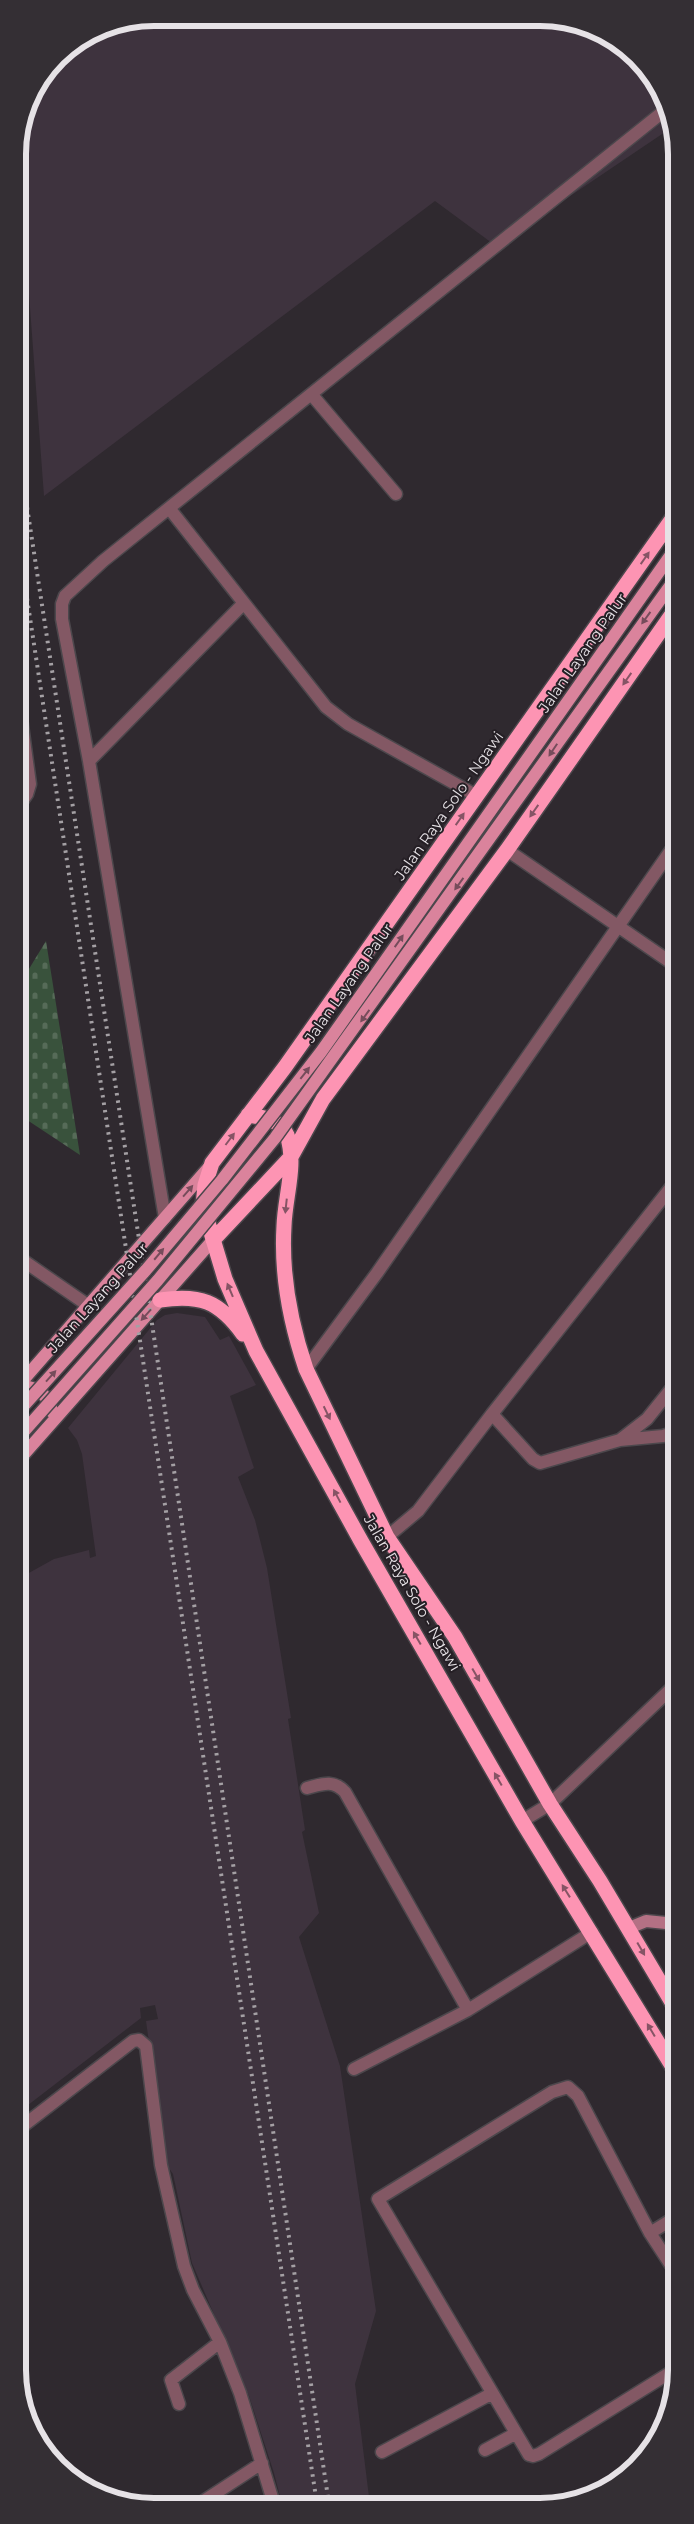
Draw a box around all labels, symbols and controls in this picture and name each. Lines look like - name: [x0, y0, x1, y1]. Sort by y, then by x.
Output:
- one-way arrow: [640, 551, 650, 565]
- street label: Jalan Layang Palur: [534, 589, 631, 717]
- one-way arrow: [641, 611, 652, 624]
- one-way arrow: [622, 672, 632, 685]
- street label: Jalan Raya Solo - Ngawi: [389, 728, 507, 885]
- one-way arrow: [548, 744, 557, 757]
- one-way arrow: [529, 805, 539, 818]
- one-way arrow: [455, 812, 465, 826]
- one-way arrow: [454, 877, 464, 890]
- street label: Jalan Layang Palur: [300, 919, 397, 1047]
- one-way arrow: [394, 934, 404, 948]
- one-way arrow: [360, 1009, 370, 1023]
- one-way arrow: [299, 1067, 310, 1080]
- one-way arrow: [225, 1133, 236, 1146]
- one-way arrow: [182, 1186, 194, 1198]
- one-way arrow: [282, 1198, 290, 1214]
- street label: Jalan Layang Palur: [43, 1239, 152, 1357]
- one-way arrow: [153, 1249, 165, 1261]
- one-way arrow: [225, 1283, 233, 1297]
- one-way arrow: [140, 1309, 152, 1321]
- one-way arrow: [45, 1370, 57, 1382]
- one-way arrow: [323, 1405, 331, 1420]
- one-way arrow: [333, 1489, 341, 1504]
- street label: Jalan Raya Solo - Ngawi: [359, 1510, 465, 1674]
- one-way arrow: [413, 1630, 421, 1645]
- one-way arrow: [472, 1668, 481, 1682]
- one-way arrow: [494, 1772, 503, 1785]
- one-way arrow: [562, 1885, 571, 1898]
- one-way arrow: [637, 1941, 645, 1956]
- one-way arrow: [646, 2024, 655, 2037]

